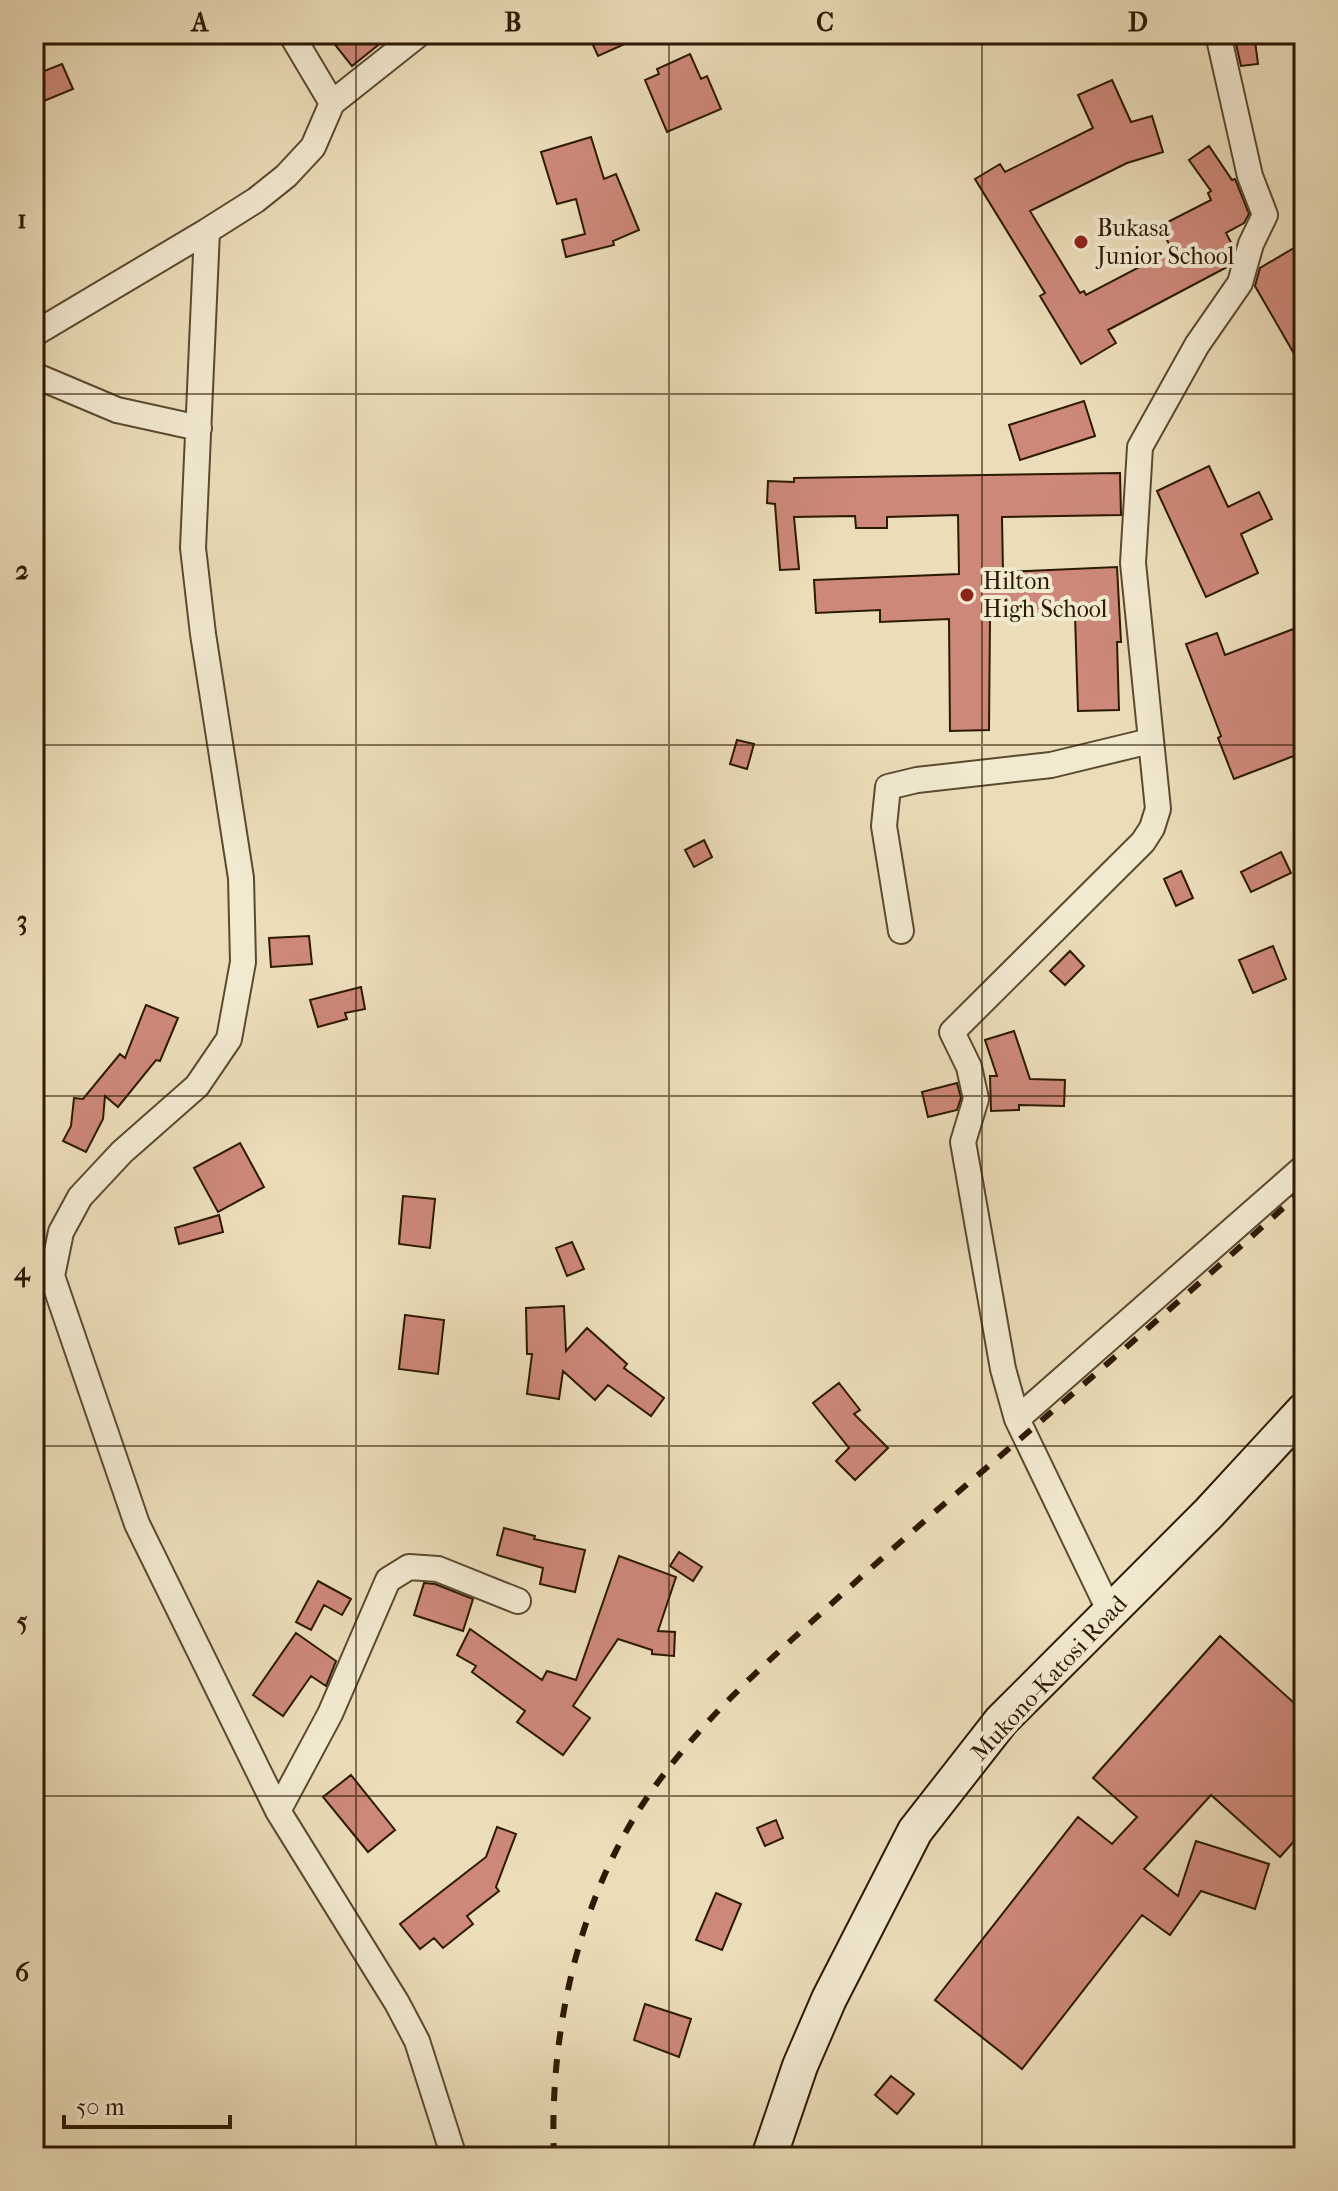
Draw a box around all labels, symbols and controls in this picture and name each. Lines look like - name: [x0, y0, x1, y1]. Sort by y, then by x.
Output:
- text: A: [190, 7, 210, 38]
- text: B: [505, 7, 522, 38]
- text: C: [816, 7, 834, 38]
- text: D: [1128, 7, 1148, 38]
- text: 1: [17, 204, 27, 235]
- place label: Bukasa Junior School: [1095, 214, 1235, 270]
- marker: Bukasa Junior School: [1072, 233, 1090, 251]
- text: 2: [15, 555, 29, 586]
- place label: Hilton High School: [983, 567, 1108, 623]
- marker: Hilton High School: [958, 586, 976, 604]
- text: 3: [17, 905, 27, 936]
- text: 4: [13, 1256, 31, 1288]
- street label: Mukono-Katosi Road: [965, 1589, 1133, 1766]
- text: 5: [16, 1606, 28, 1637]
- text: 6: [15, 1957, 30, 1988]
- scale bar: [64, 2079, 230, 2129]
- text: 50 m: [76, 2093, 125, 2121]

